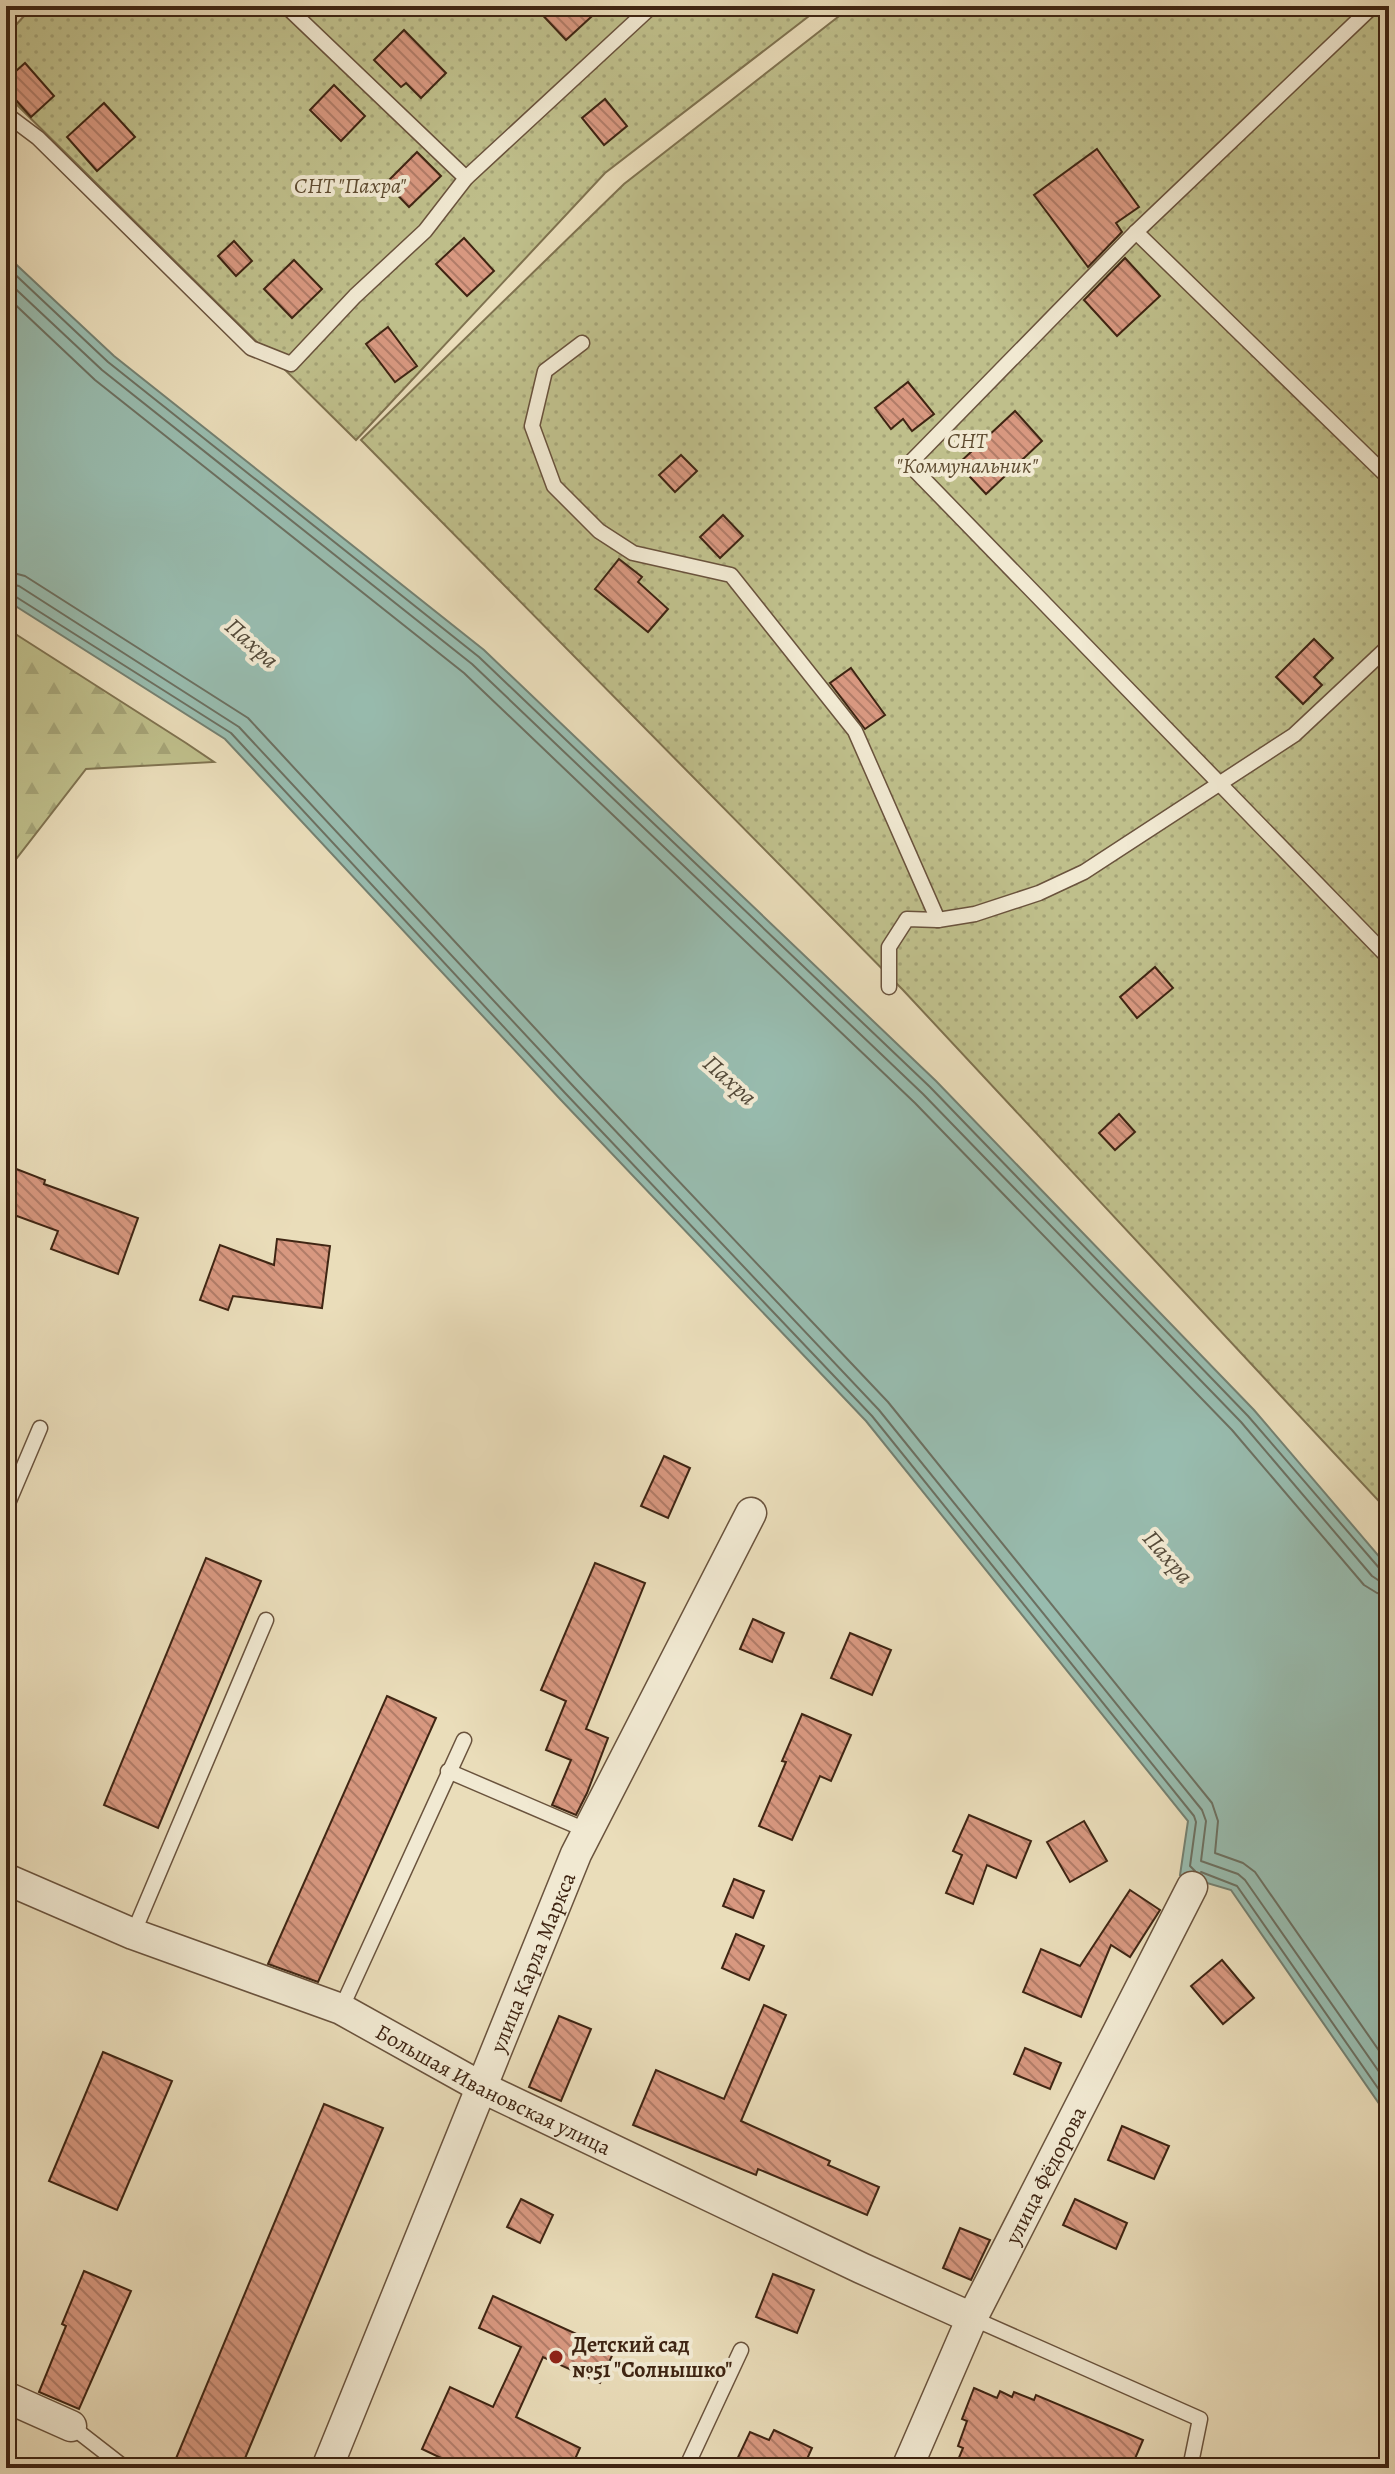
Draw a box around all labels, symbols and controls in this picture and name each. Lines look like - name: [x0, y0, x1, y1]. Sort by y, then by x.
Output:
- park label: СНТ "Пахра": [294, 171, 407, 201]
- park label: СНТ "Коммунальник": [896, 426, 1038, 481]
- water label: Пахра: [218, 610, 286, 676]
- water label: Пахра: [696, 1047, 764, 1113]
- water label: Пахра: [1136, 1523, 1200, 1591]
- street label: улица Карла Маркса: [483, 1867, 583, 2058]
- street label: Большая Ивановская улица: [370, 2017, 617, 2163]
- street label: улица Фёдорова: [998, 2100, 1094, 2251]
- place label: Детский сад №51 "Солнышко": [572, 2330, 732, 2385]
- marker: Детский сад №51 "Солнышко": [547, 2348, 565, 2366]

